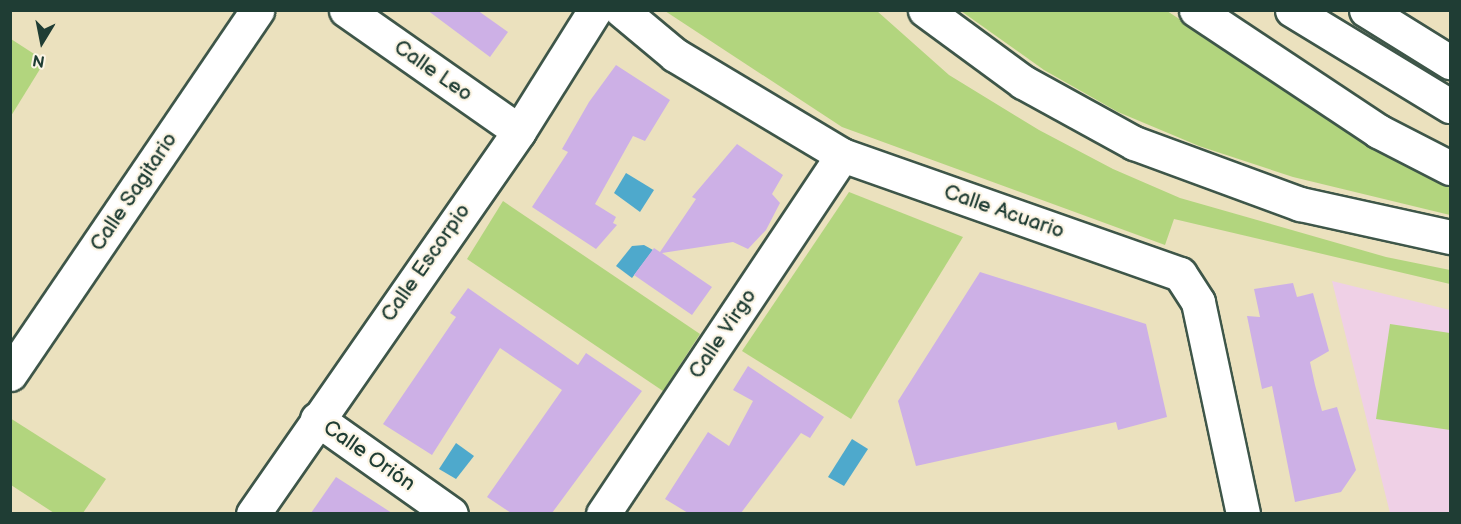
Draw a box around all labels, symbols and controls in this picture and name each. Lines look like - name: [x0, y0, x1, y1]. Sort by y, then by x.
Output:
- north arrow: [12, 12, 72, 72]
- street label: Calle Leo: [389, 35, 477, 107]
- text: N: [31, 50, 46, 71]
- street label: Calle Sagitario: [85, 128, 183, 256]
- street label: Calle Acuario: [940, 180, 1068, 244]
- street label: Calle Escorpio: [376, 199, 476, 327]
- street label: Calle Virgo: [684, 284, 762, 384]
- street label: Calle Orión: [318, 415, 420, 497]

